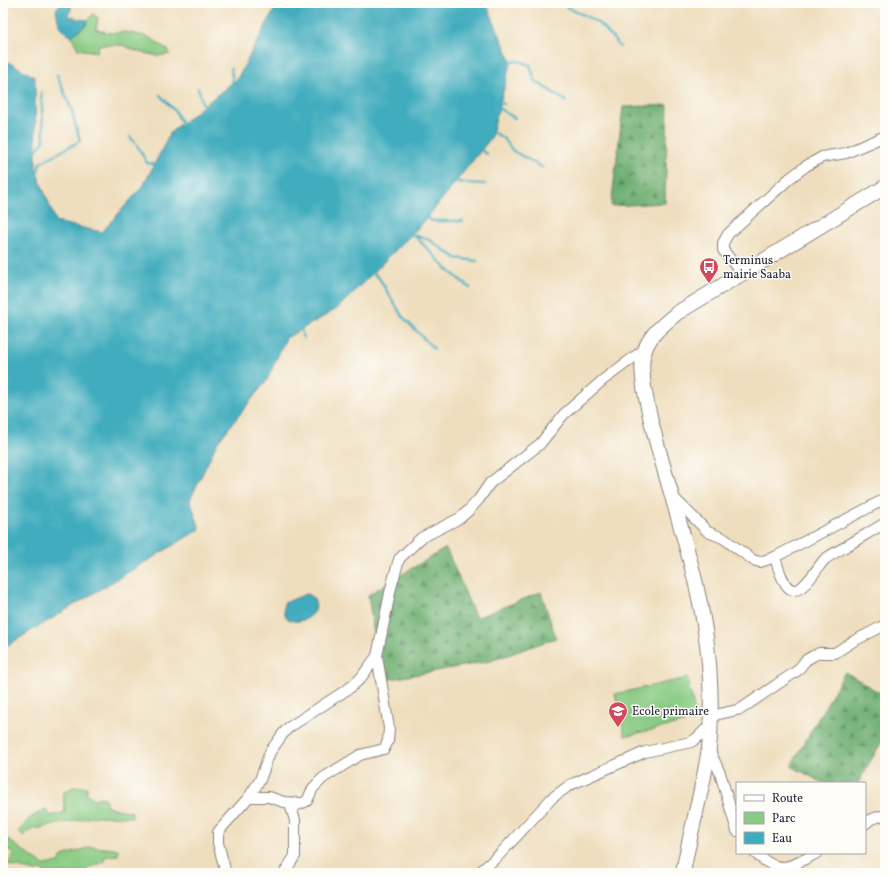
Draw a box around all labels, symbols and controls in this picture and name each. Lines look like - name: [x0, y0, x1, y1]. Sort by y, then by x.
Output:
- place label: Terminus mairie Saaba: [723, 253, 791, 283]
- bus stop icon: Terminus mairie Saaba: [698, 256, 720, 284]
- school or university icon: Ecole primaire: [607, 700, 629, 728]
- place label: Ecole primaire: [632, 704, 709, 720]
- legend: [736, 782, 866, 854]
- text: Route: [772, 791, 803, 807]
- text: Parc: [772, 811, 795, 827]
- text: Eau: [772, 831, 792, 847]

